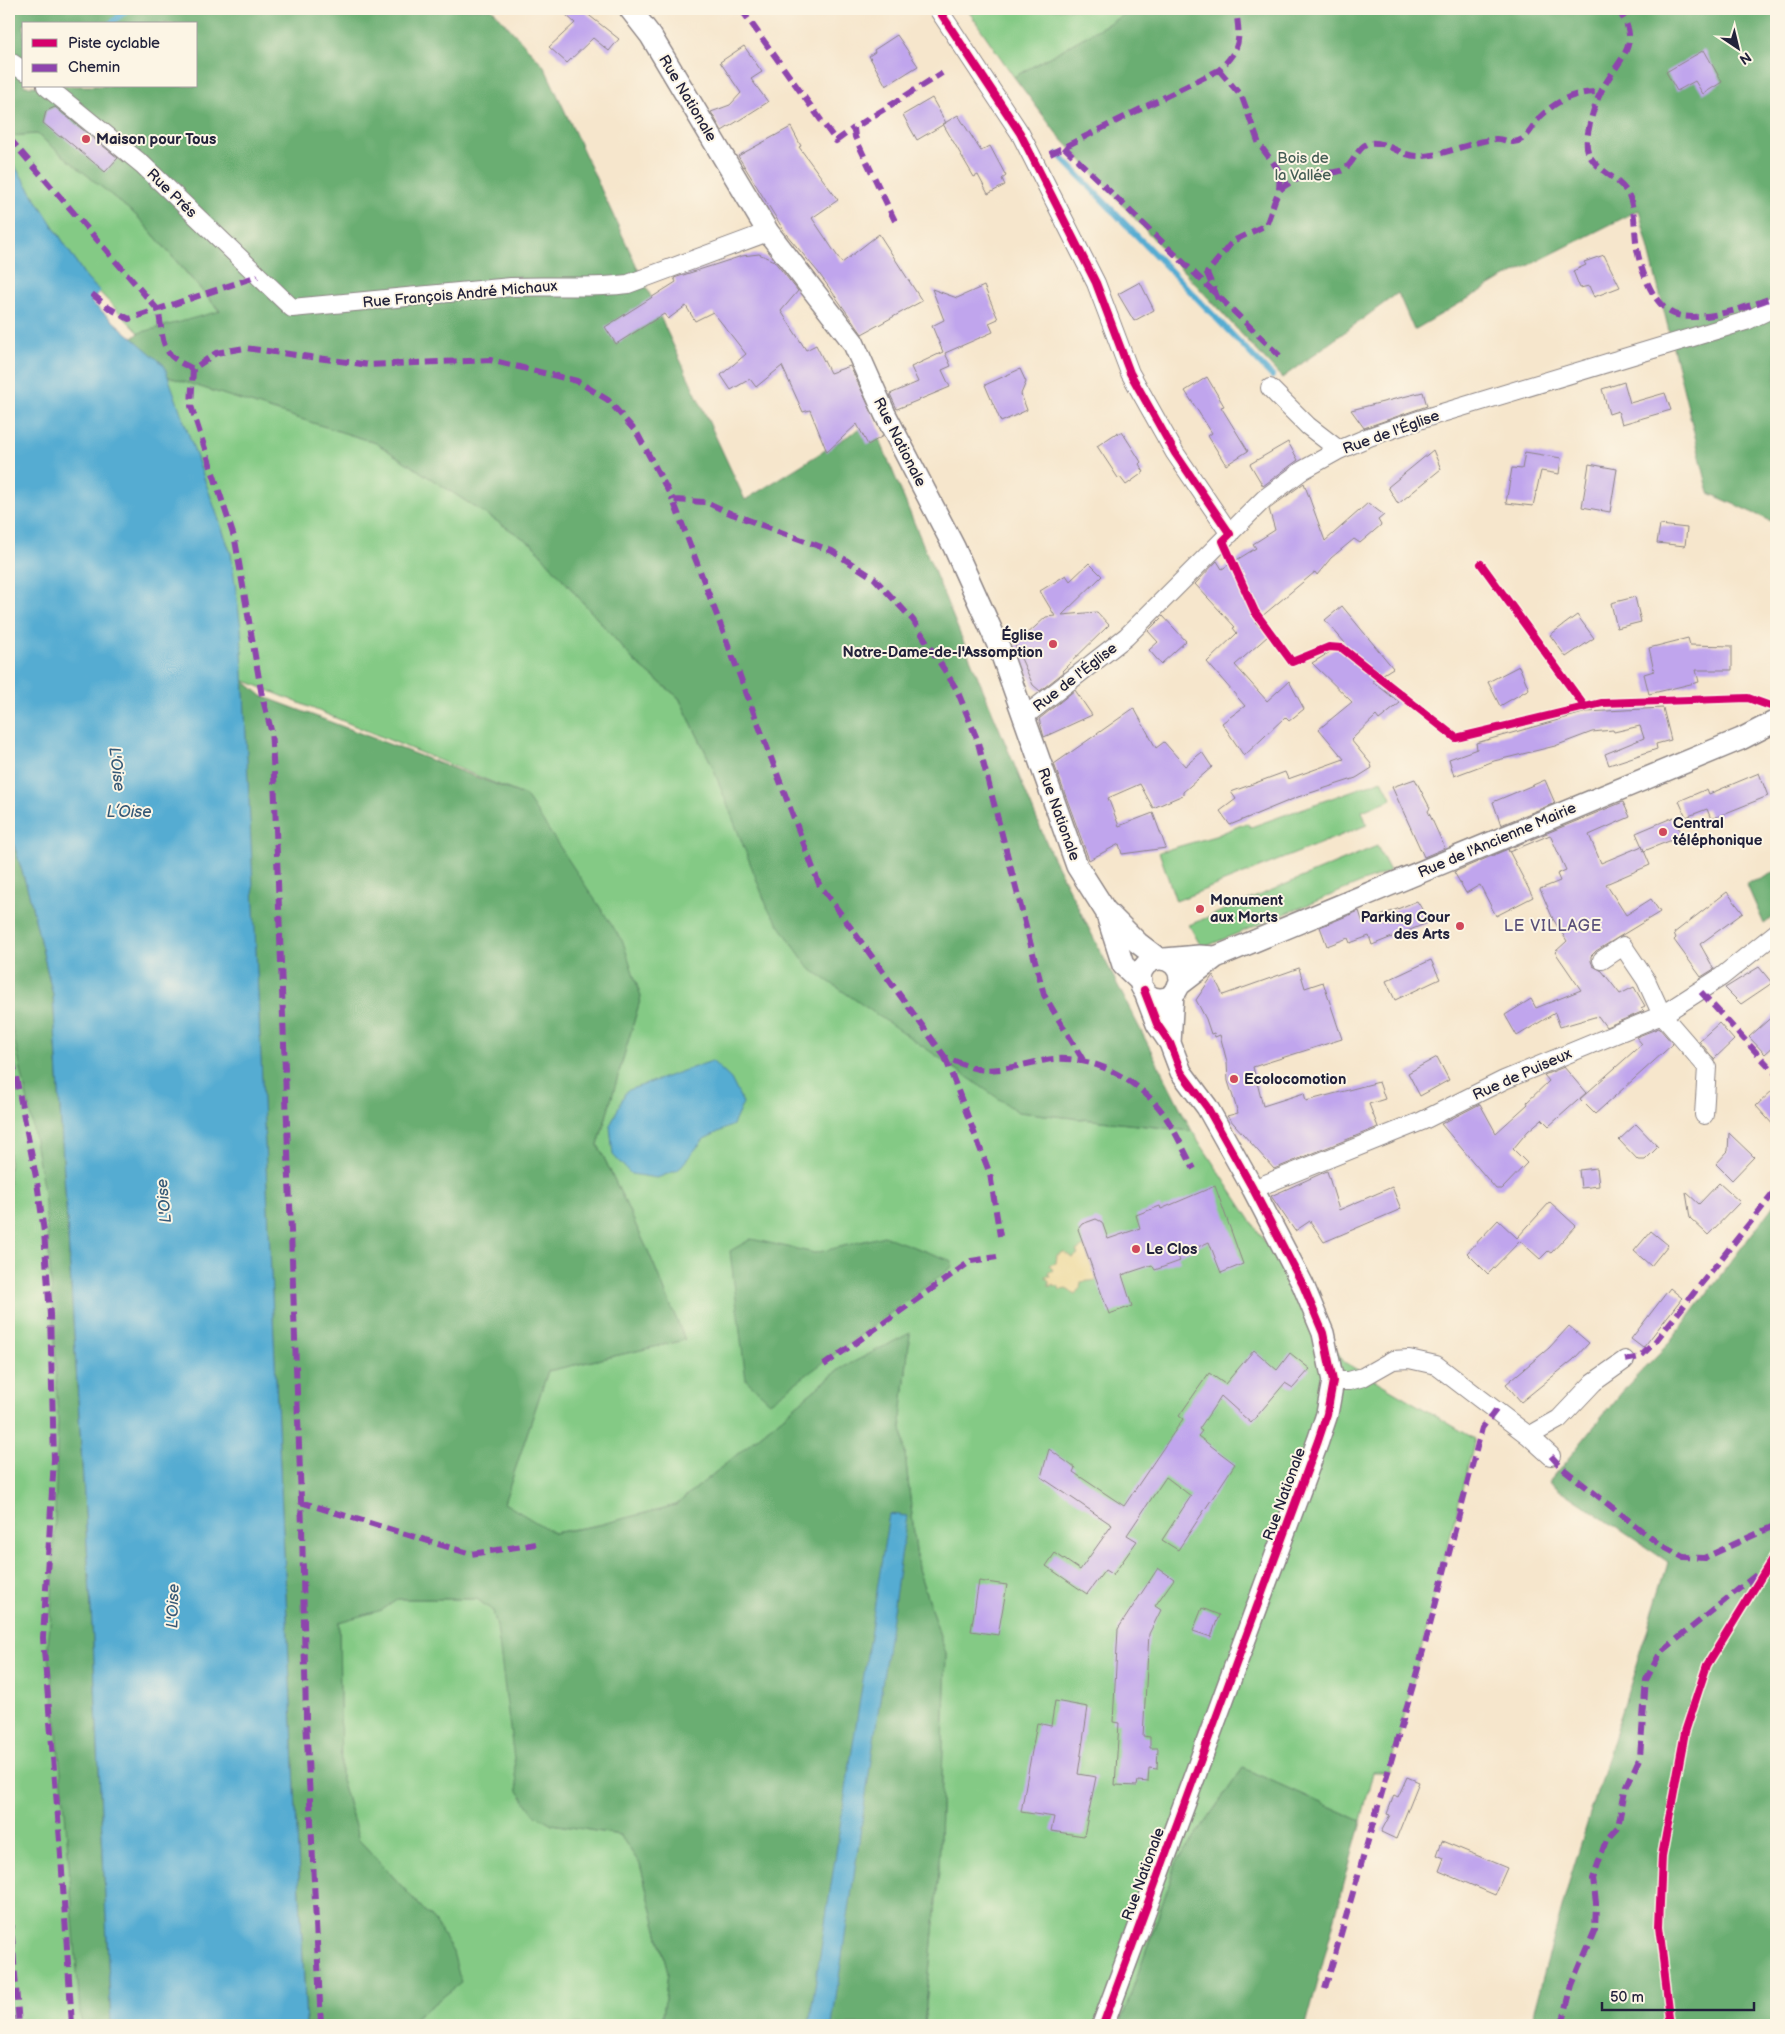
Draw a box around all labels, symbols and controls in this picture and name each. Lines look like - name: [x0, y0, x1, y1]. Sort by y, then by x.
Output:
- legend: [22, 22, 198, 88]
- north arrow: [1712, 22, 1762, 72]
- text: Piste cyclable: [68, 34, 160, 53]
- text: N: [1736, 48, 1754, 68]
- street label: Rue Nationale: [654, 52, 721, 145]
- text: Chemin: [68, 58, 120, 77]
- place label: Maison pour Tous: [96, 130, 216, 149]
- marker: Maison pour Tous: [80, 133, 92, 145]
- park label: Bois de la Vallée: [1275, 149, 1331, 185]
- street label: Rue Prés: [142, 165, 201, 222]
- street label: Rue François André Michaux: [362, 277, 558, 312]
- street label: Rue Nationale: [869, 394, 930, 490]
- street label: Rue de l'Église: [1340, 406, 1442, 459]
- place label: Église Notre-Dame-de-l'Assomption: [843, 625, 1043, 662]
- marker: Église Notre-Dame-de-l'Assomption: [1047, 638, 1059, 650]
- street label: Rue de l'Église: [1029, 639, 1121, 716]
- water label: L'Oise: [104, 746, 129, 792]
- street label: Rue Nationale: [1033, 765, 1084, 863]
- street label: Rue de l'Ancienne Mairie: [1415, 798, 1579, 882]
- water label: L’Oise: [106, 803, 152, 822]
- place label: Central téléphonique: [1672, 814, 1763, 850]
- marker: Central téléphonique: [1657, 826, 1669, 838]
- place label: Monument aux Morts: [1210, 891, 1283, 927]
- marker: Monument aux Morts: [1194, 903, 1206, 915]
- place label: Parking Cour des Arts: [1361, 908, 1451, 944]
- district label: LE VILLAGE: [1504, 917, 1602, 936]
- marker: Parking Cour des Arts: [1454, 920, 1466, 932]
- street label: Rue de Puiseux: [1470, 1044, 1575, 1105]
- place label: Ecolocomotion: [1244, 1070, 1346, 1089]
- marker: Ecolocomotion: [1228, 1073, 1240, 1085]
- water label: L'Oise: [153, 1178, 176, 1224]
- place label: Le Clos: [1146, 1240, 1197, 1259]
- marker: Le Clos: [1130, 1243, 1142, 1255]
- street label: Rue Nationale: [1259, 1445, 1310, 1543]
- water label: L'Oise: [163, 1584, 184, 1629]
- street label: Rue Nationale: [1118, 1825, 1169, 1923]
- scale bar: [1602, 1979, 1755, 2011]
- text: 50 m: [1610, 1988, 1644, 2007]

